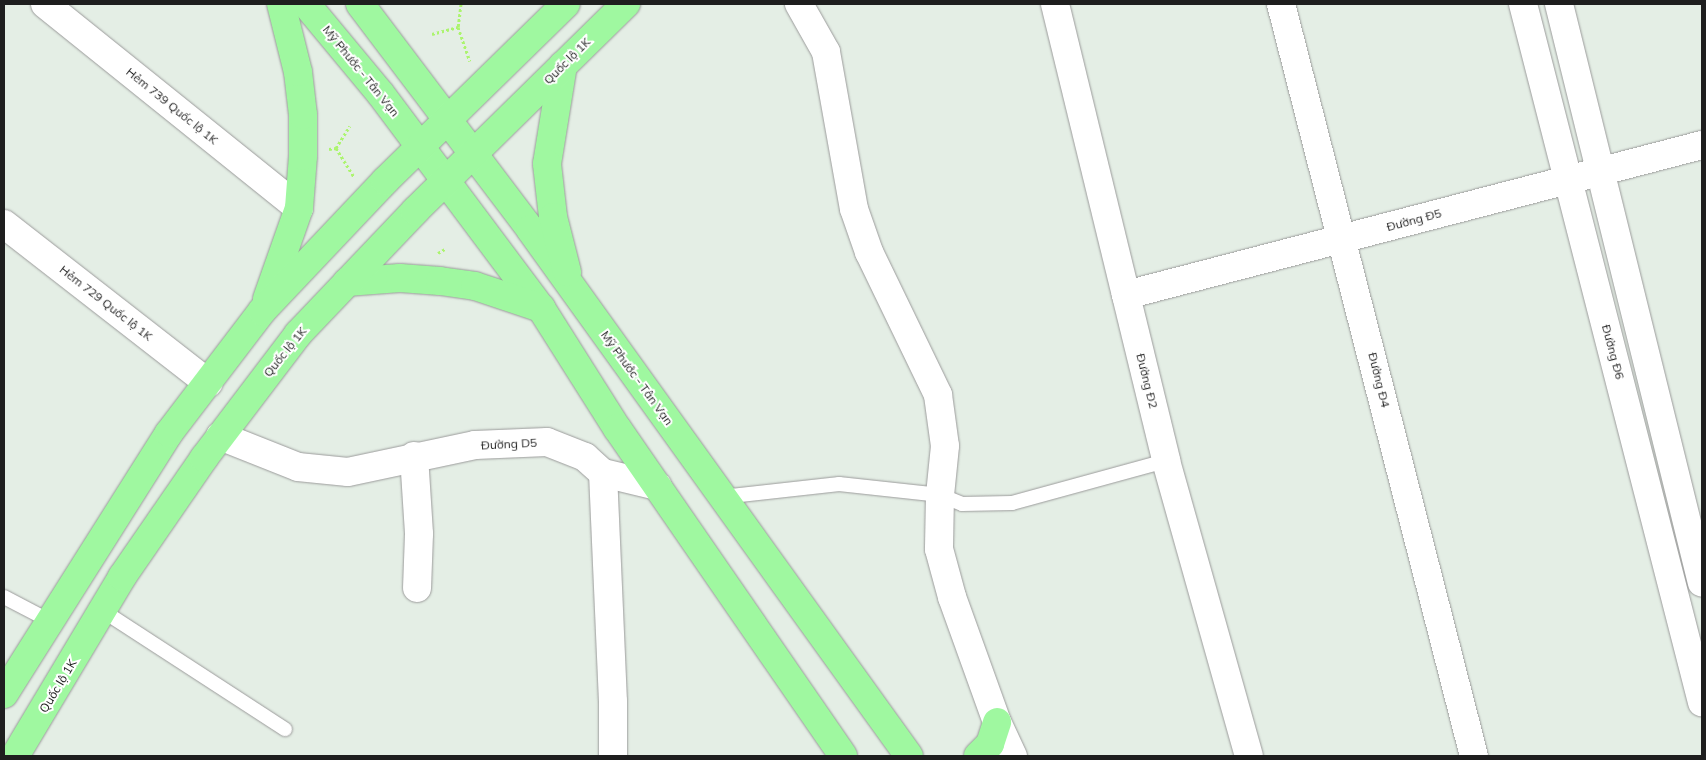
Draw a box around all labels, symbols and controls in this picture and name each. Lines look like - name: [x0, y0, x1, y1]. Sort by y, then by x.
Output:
- street label: Mỹ Phước - Tân Vạn: [320, 23, 402, 119]
- street label: Quốc lộ 1K: [541, 35, 593, 87]
- street label: Hẻm 739 Quốc lộ 1K: [123, 65, 221, 147]
- street label: Đường Đ5: [1385, 206, 1443, 234]
- street label: Hẻm 729 Quốc lộ 1K: [57, 262, 155, 344]
- street label: Đường Đ6: [1599, 323, 1627, 381]
- street label: Quốc lộ 1K: [261, 324, 309, 380]
- street label: Mỹ Phước - Tân Vạn: [598, 328, 676, 428]
- street label: Đường Đ4: [1365, 351, 1393, 409]
- street label: Đường Đ2: [1133, 352, 1161, 410]
- street label: Đường D5: [481, 435, 537, 453]
- street label: Quốc lộ 1K: [36, 657, 80, 715]

